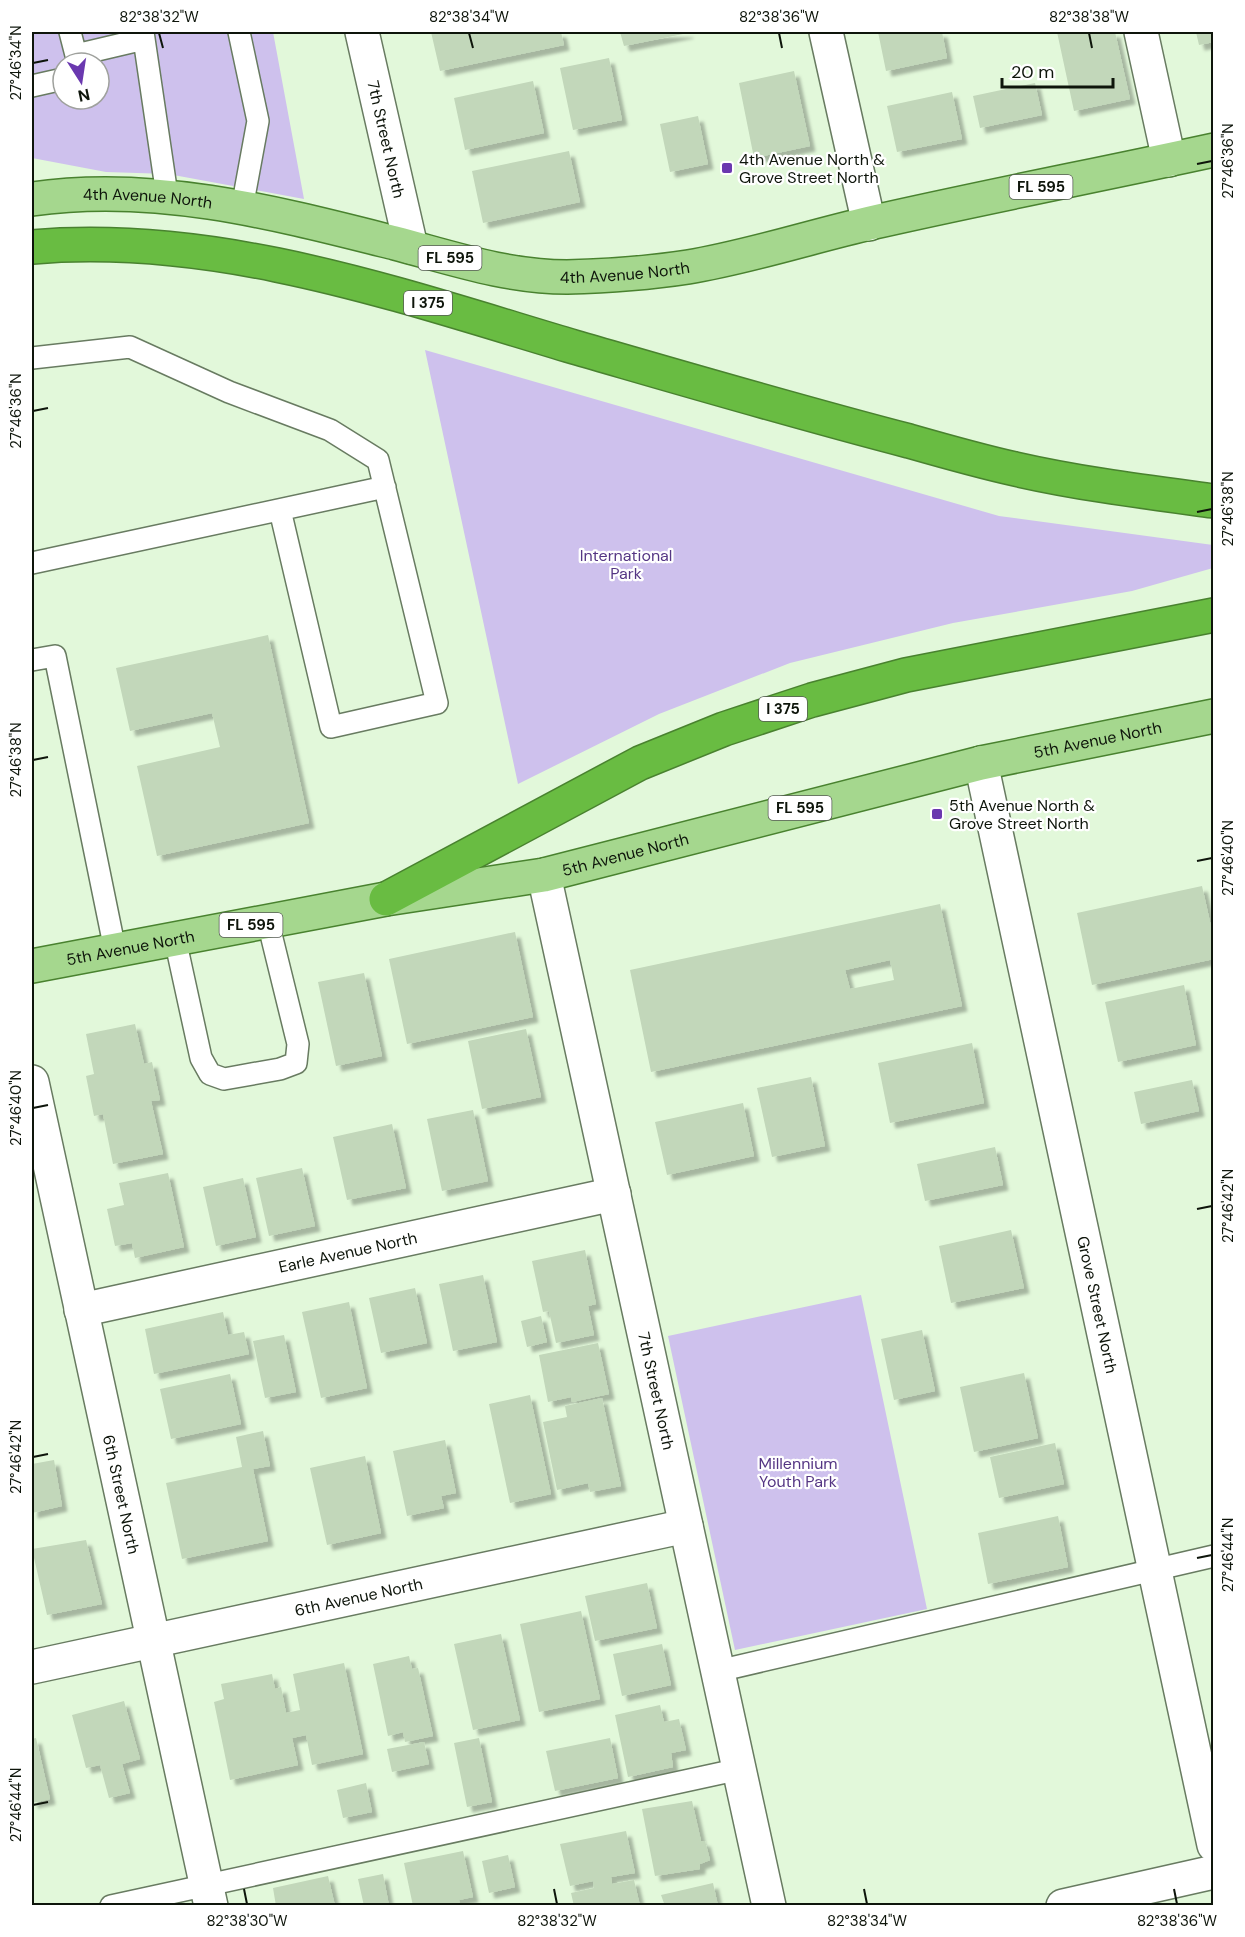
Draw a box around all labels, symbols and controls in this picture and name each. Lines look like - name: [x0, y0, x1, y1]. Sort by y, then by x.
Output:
- text: 82°38'32"W: [119, 7, 199, 27]
- text: 82°38'34"W: [429, 7, 509, 27]
- text: 82°38'36"W: [739, 7, 820, 27]
- text: 82°38'38"W: [1049, 7, 1129, 27]
- text: 27°46'34"N: [6, 25, 26, 101]
- north arrow: [51, 51, 111, 111]
- scale bar: [1002, 51, 1113, 89]
- text: 20 m: [1011, 60, 1054, 84]
- street label: 7th Street North: [363, 78, 410, 200]
- text: N: [76, 84, 92, 107]
- text: 27°46'36"N: [1218, 123, 1238, 199]
- place label: 4th Avenue North & Grove Street North: [739, 149, 885, 188]
- marker: 4th Avenue North & Grove Street North: [720, 161, 734, 175]
- road number: FL 595: [1010, 175, 1072, 199]
- street label: 4th Avenue North: [82, 183, 214, 213]
- road number: FL 595: [418, 246, 482, 270]
- street label: 4th Avenue North: [560, 256, 691, 288]
- road number: I 375: [404, 291, 452, 315]
- text: 27°46'36"N: [6, 373, 26, 449]
- text: 27°46'38"N: [1218, 471, 1238, 547]
- park label: International Park: [580, 545, 672, 584]
- road number: I 375: [759, 697, 807, 721]
- street label: 5th Avenue North: [1032, 716, 1163, 763]
- text: 27°46'38"N: [6, 722, 26, 798]
- place label: 5th Avenue North & Grove Street North: [949, 795, 1095, 834]
- road number: FL 595: [768, 796, 832, 820]
- marker: 5th Avenue North & Grove Street North: [930, 807, 944, 821]
- text: 27°46'40"N: [1218, 820, 1238, 896]
- street label: 5th Avenue North: [560, 828, 691, 880]
- road number: FL 595: [220, 913, 282, 937]
- street label: 5th Avenue North: [64, 925, 196, 970]
- text: 27°46'40"N: [6, 1070, 26, 1146]
- text: 27°46'42"N: [1218, 1169, 1238, 1243]
- street label: Earle Avenue North: [277, 1227, 419, 1277]
- street label: Grove Street North: [1073, 1234, 1123, 1375]
- street label: 7th Street North: [634, 1330, 680, 1452]
- text: 27°46'42"N: [6, 1420, 26, 1494]
- street label: 6th Street North: [98, 1433, 145, 1556]
- park label: Millennium Youth Park: [758, 1453, 838, 1492]
- text: 27°46'44"N: [1218, 1518, 1238, 1592]
- street label: 6th Avenue North: [293, 1573, 424, 1621]
- text: 27°46'44"N: [6, 1768, 26, 1842]
- text: 82°38'30"W: [206, 1911, 288, 1931]
- text: 82°38'32"W: [517, 1911, 597, 1931]
- text: 82°38'34"W: [827, 1911, 907, 1931]
- text: 82°38'36"W: [1137, 1911, 1218, 1931]

